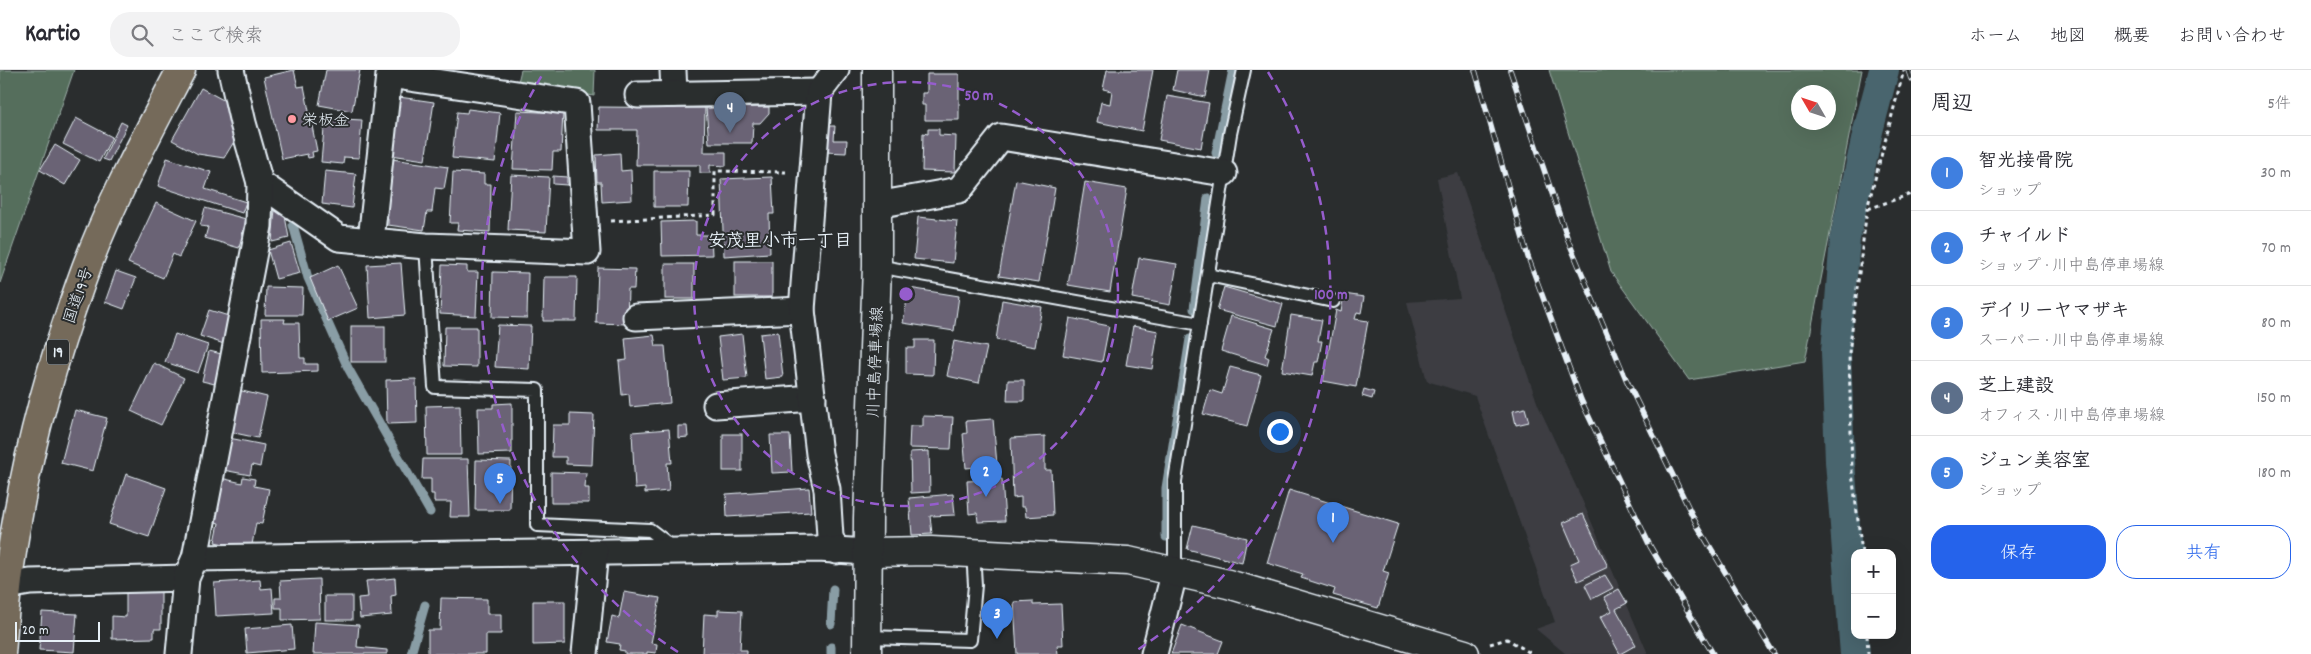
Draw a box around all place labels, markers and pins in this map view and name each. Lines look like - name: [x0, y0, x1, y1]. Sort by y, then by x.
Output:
- pin: 4: [714, 92, 746, 133]
- place label: 栄板金: [302, 110, 350, 133]
- marker: 栄板金: [286, 113, 298, 125]
- centre of rings: [897, 285, 915, 303]
- pin: 2: [970, 456, 1002, 497]
- pin: 5: [484, 463, 516, 504]
- pin: 1: [1317, 502, 1349, 543]
- pin: 3: [981, 598, 1013, 639]

